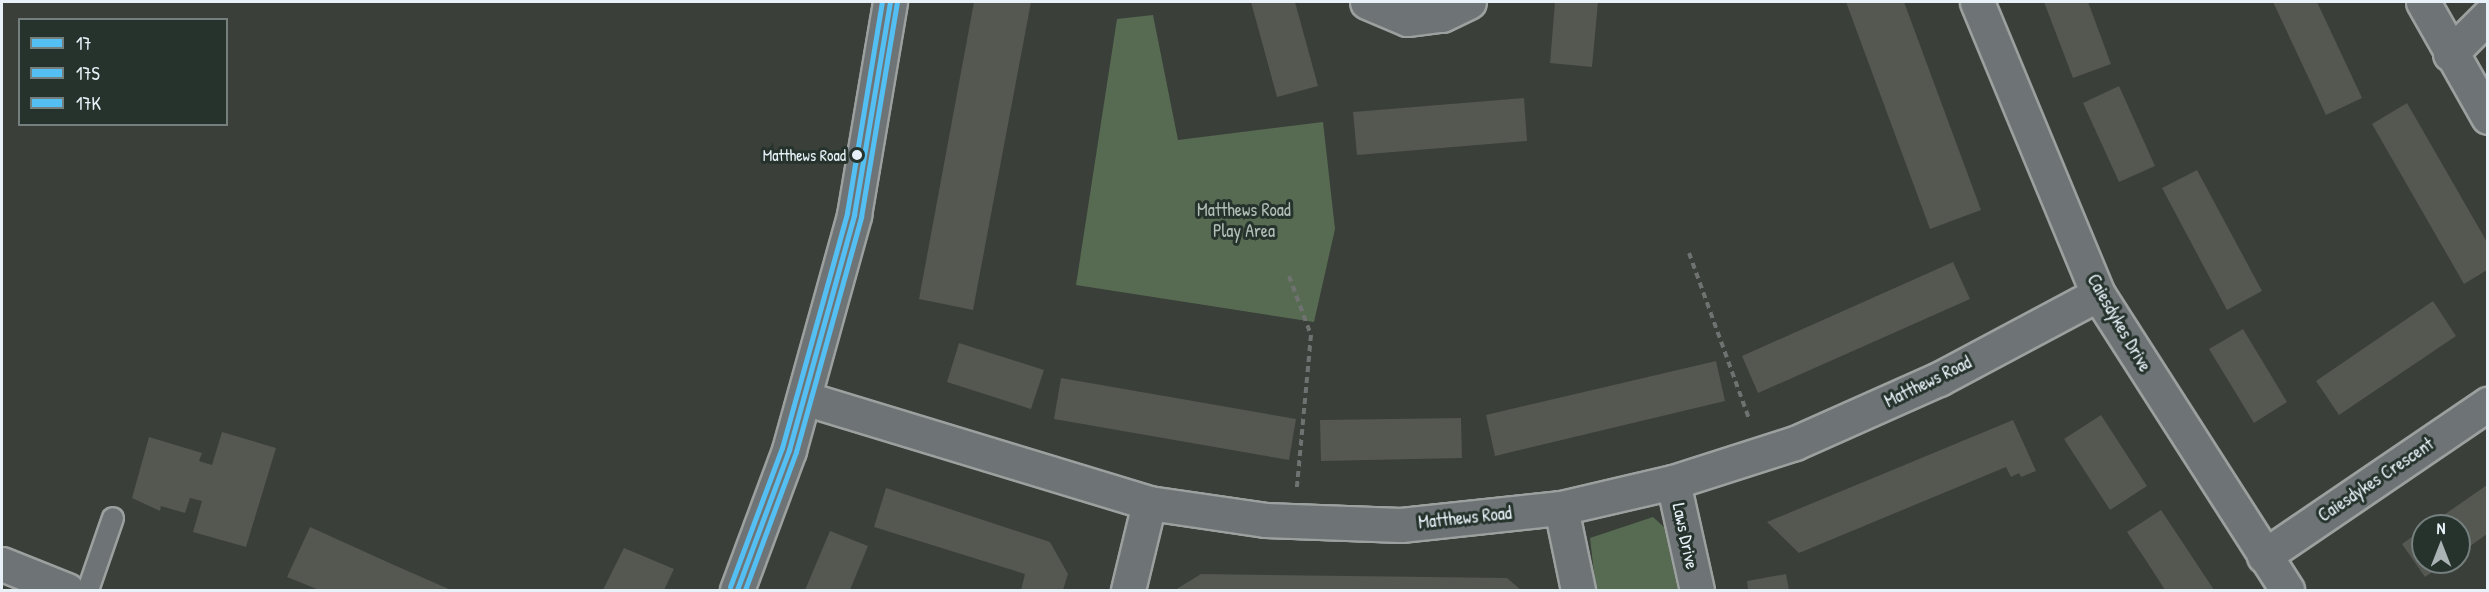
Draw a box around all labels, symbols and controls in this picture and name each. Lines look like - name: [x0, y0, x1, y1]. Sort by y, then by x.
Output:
- legend: [18, 18, 228, 126]
- text: 17: [76, 31, 91, 56]
- text: 17S: [76, 61, 100, 86]
- text: 17K: [76, 91, 101, 116]
- place label: Matthews Road: [763, 145, 846, 165]
- marker: Matthews Road: [851, 149, 863, 161]
- park label: Matthews Road Play Area: [1197, 200, 1291, 242]
- street label: Caiesdykes Drive: [2082, 270, 2156, 376]
- street label: Matthews Road: [1881, 352, 1975, 412]
- street label: Caiesdykes Crescent: [2314, 433, 2438, 527]
- street label: Laws Drive: [1667, 501, 1703, 571]
- street label: Matthews Road: [1417, 502, 1513, 534]
- north arrow: [2411, 514, 2471, 574]
- text: N: [2437, 517, 2445, 539]

